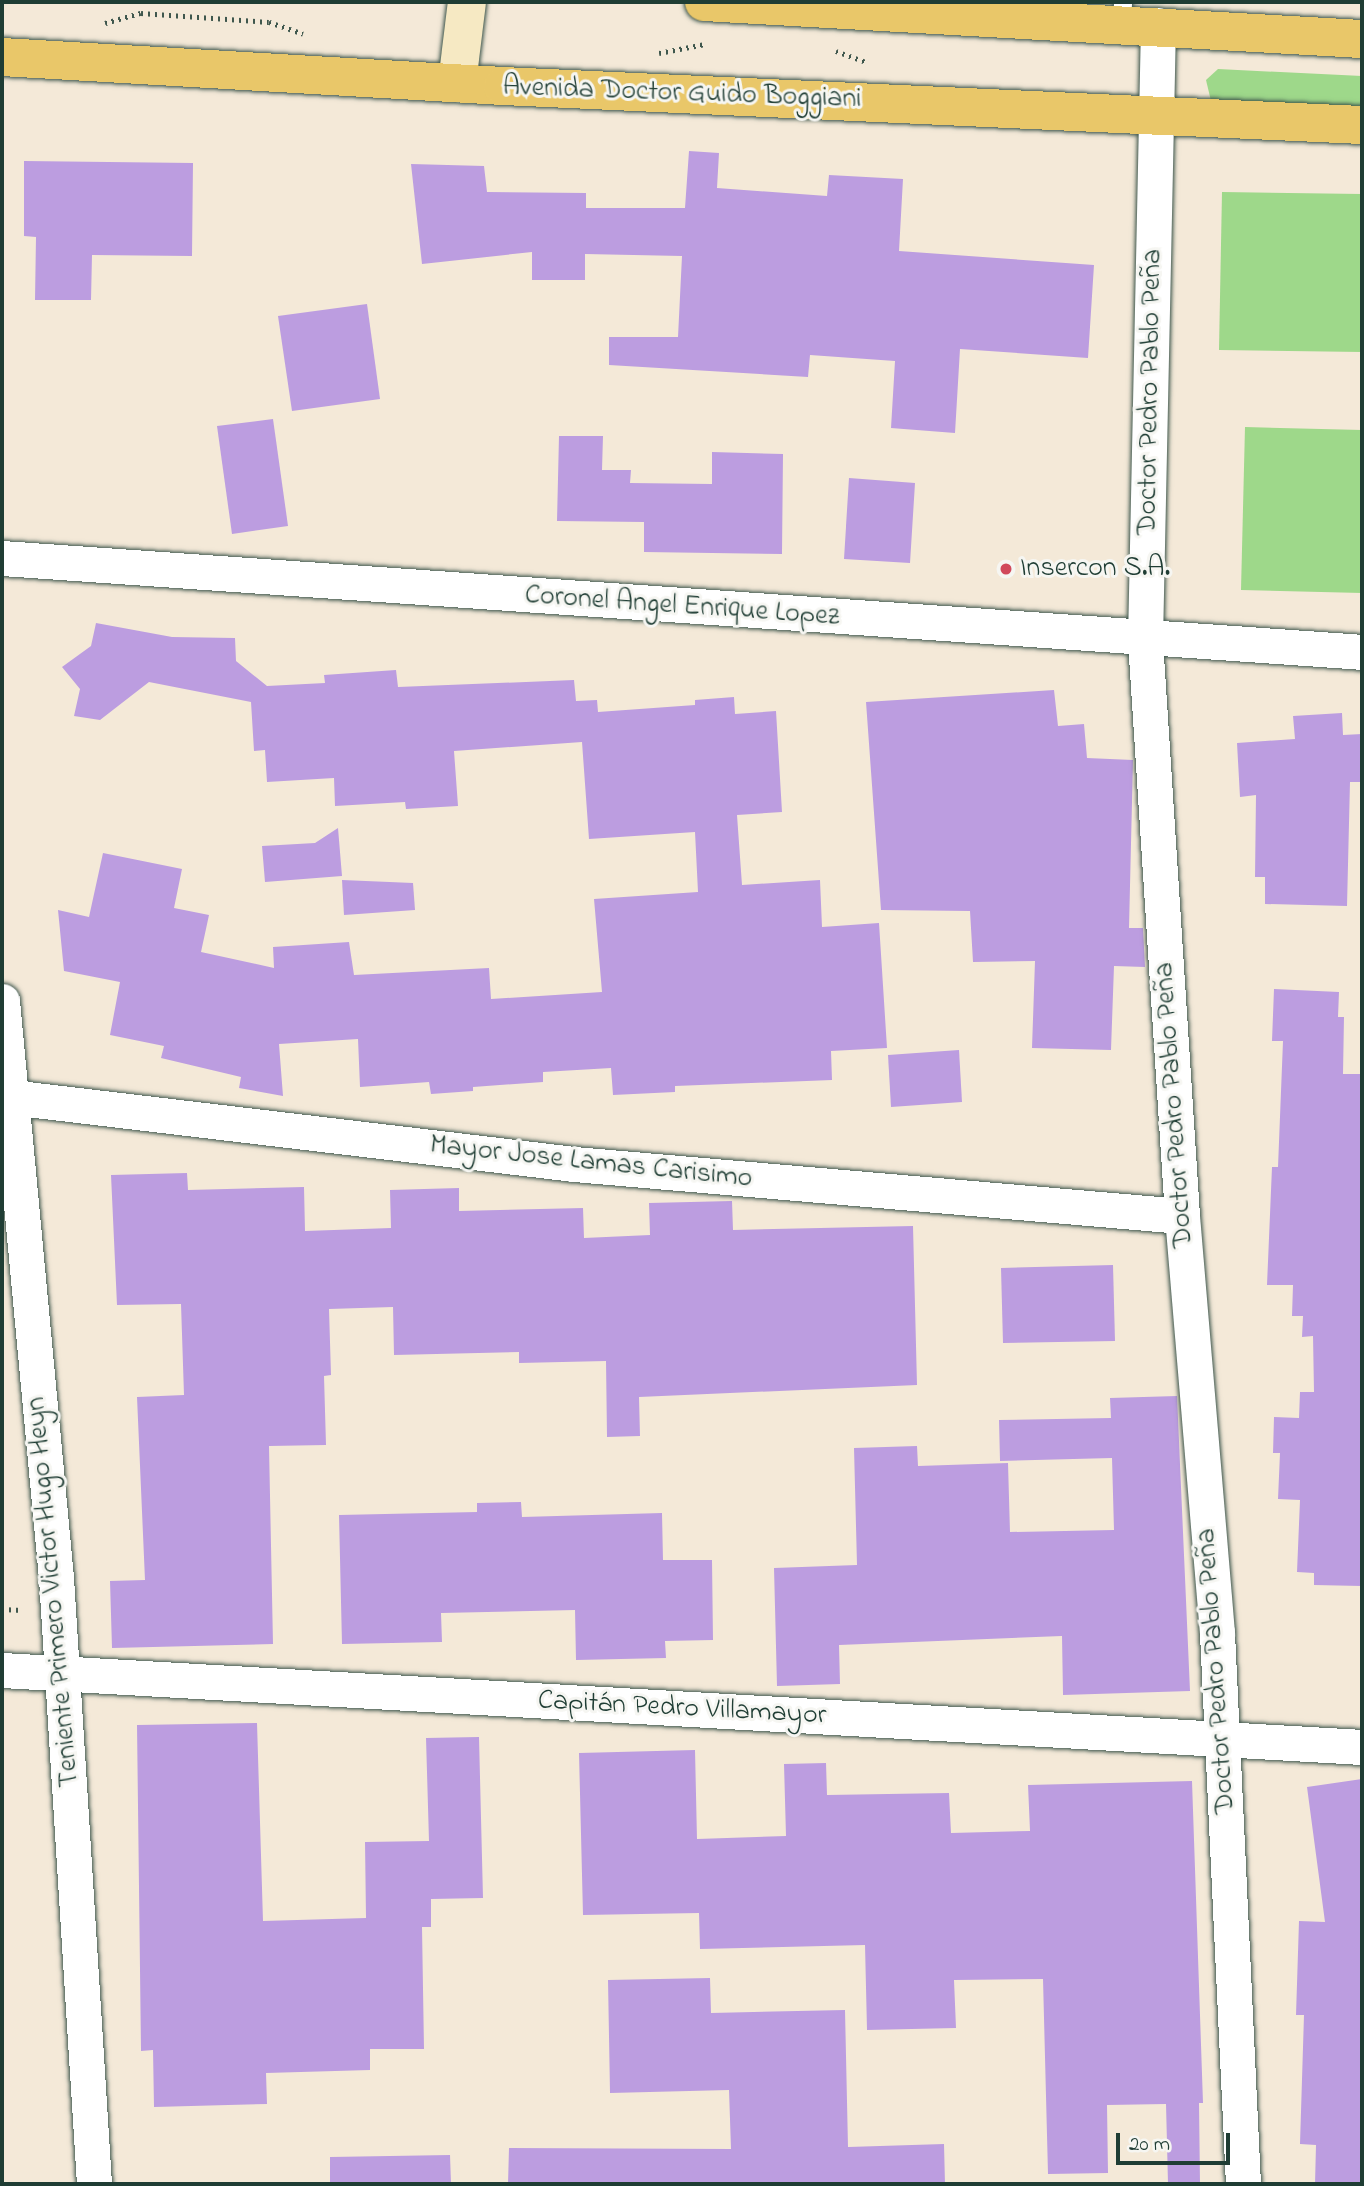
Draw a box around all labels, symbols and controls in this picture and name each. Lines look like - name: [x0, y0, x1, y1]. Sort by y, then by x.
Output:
- street label: Avenida Doctor Guido Boggiani: [502, 71, 862, 117]
- street label: Doctor Pedro Pablo Peña: [1132, 249, 1170, 535]
- place label: Insercon S.A.: [1020, 552, 1170, 586]
- marker: Insercon S.A.: [998, 561, 1014, 577]
- street label: Coronel Angel Enrique Lopez: [524, 579, 840, 635]
- street label: Doctor Pedro Pablo Peña: [1148, 961, 1202, 1249]
- street label: Mayor Jose Lamas Carisimo: [428, 1129, 754, 1197]
- street label: Teniente Primero Victor Hugo Heyn: [20, 1395, 88, 1789]
- street label: Doctor Pedro Pablo Peña: [1190, 1527, 1244, 1815]
- street label: Capitán Pedro Villamayor: [537, 1685, 827, 1733]
- scale bar: [1119, 2120, 1233, 2164]
- text: 20 m: [1129, 2130, 1170, 2160]

